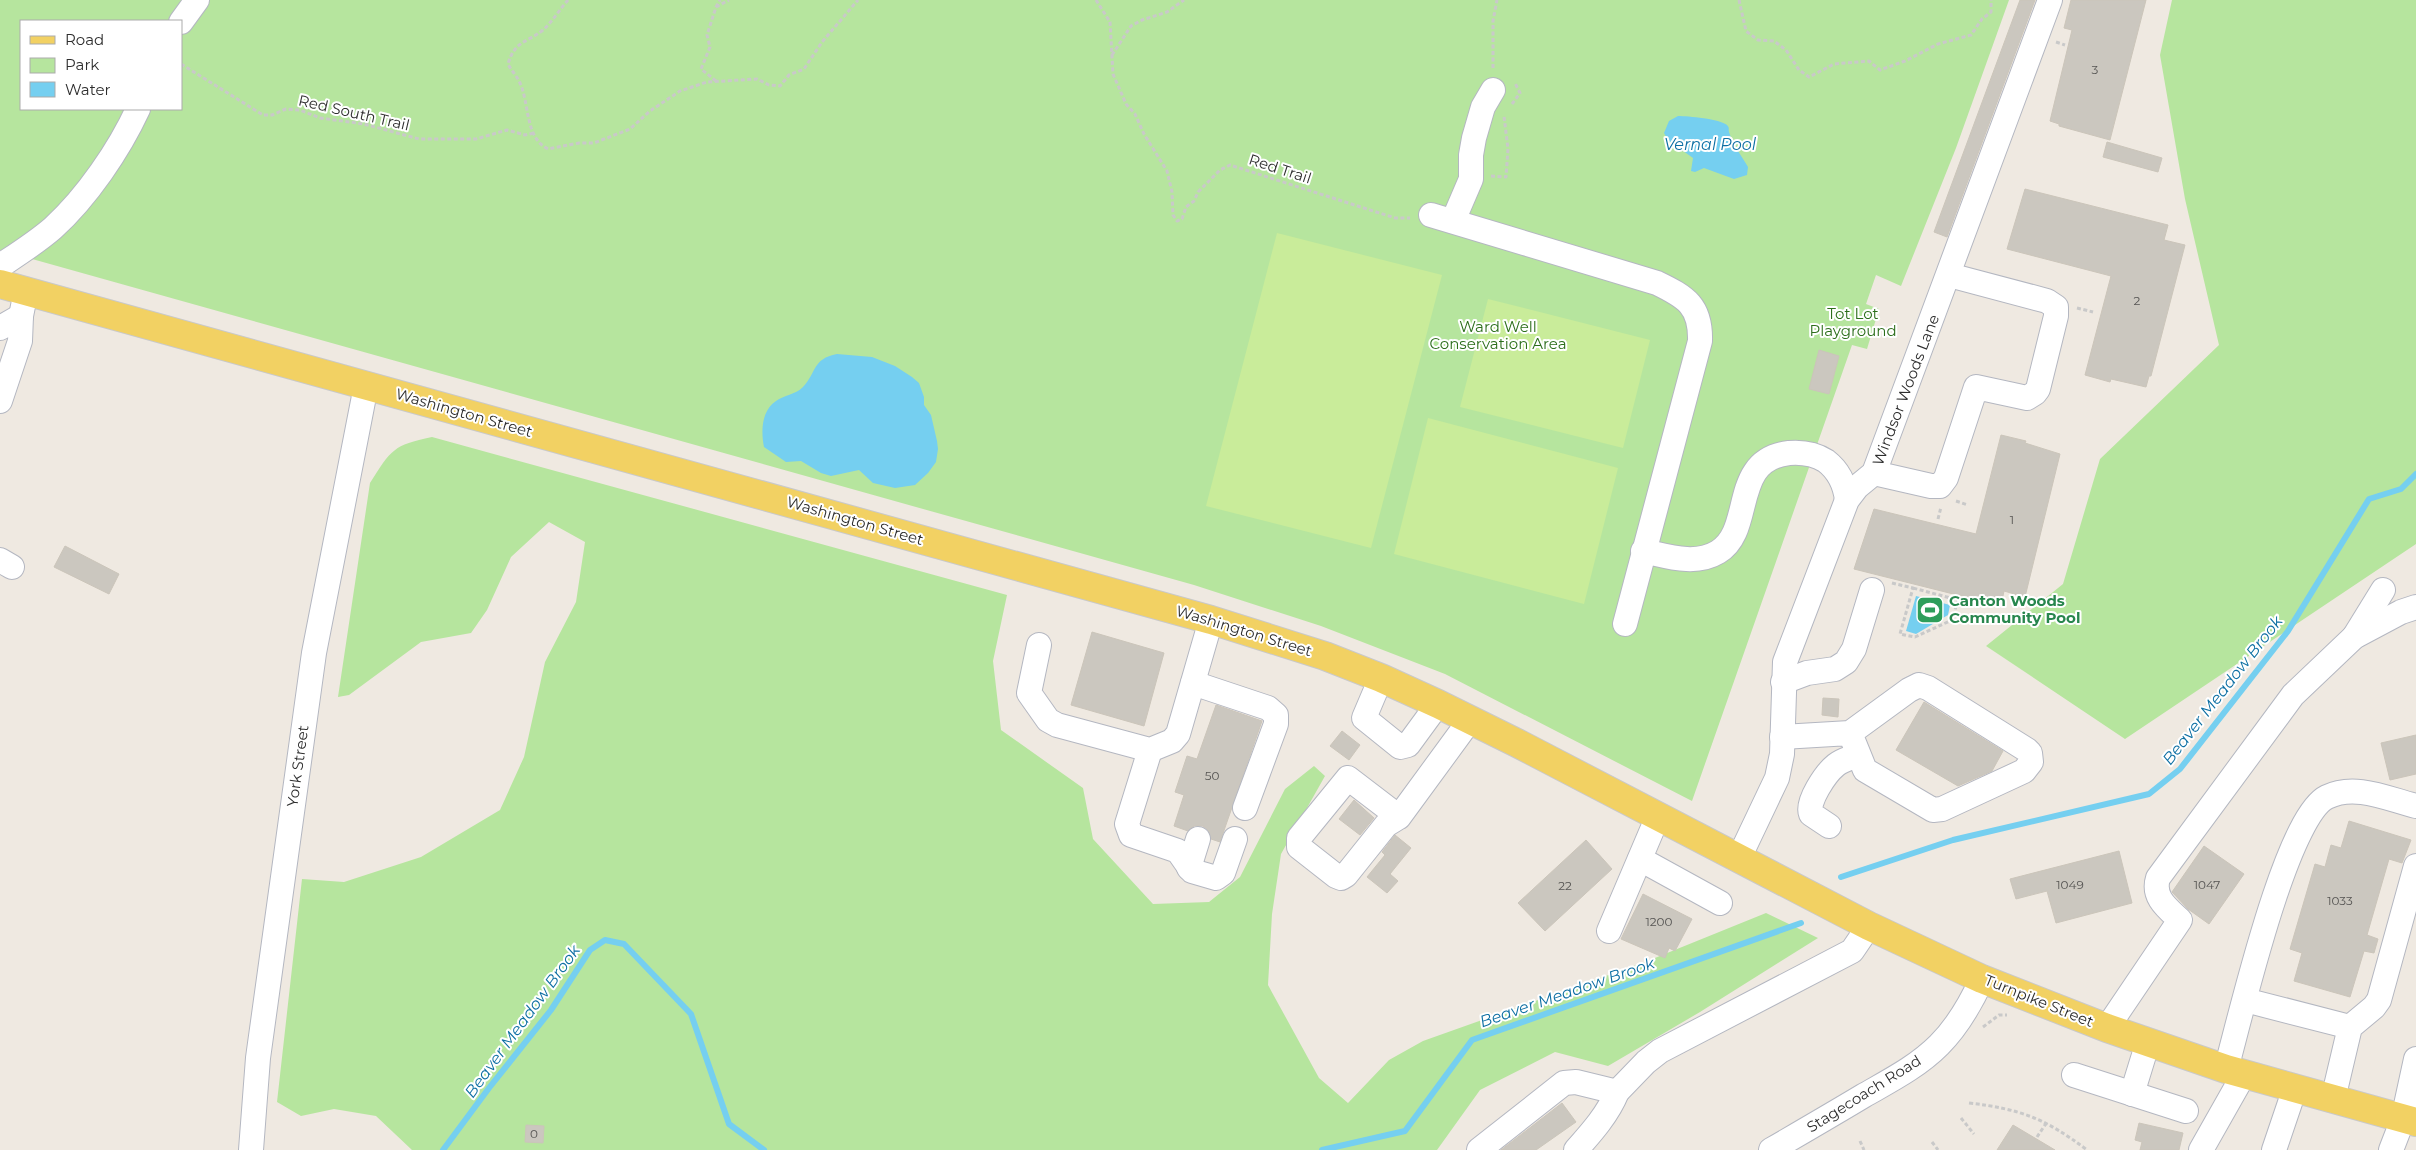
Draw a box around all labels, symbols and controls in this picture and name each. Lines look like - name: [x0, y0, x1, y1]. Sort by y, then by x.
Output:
- legend: [20, 20, 182, 110]
- text: Road: [65, 30, 104, 49]
- text: Park: [65, 55, 99, 74]
- house number: 3: [2092, 62, 2099, 77]
- text: Water: [65, 80, 111, 99]
- street label: Red South Trail: [297, 90, 412, 135]
- water label: Vernal Pool: [1664, 135, 1757, 154]
- street label: Red Trail: [1246, 149, 1314, 188]
- house number: 2: [2134, 293, 2141, 308]
- park label: Tot Lot Playground: [1809, 304, 1897, 340]
- street label: Windsor Woods Lane: [1868, 312, 1943, 468]
- park label: Ward Well Conservation Area: [1429, 317, 1567, 353]
- street label: Washington Street: [394, 384, 535, 441]
- street label: Washington Street: [785, 492, 926, 549]
- house number: 1: [2010, 512, 2014, 527]
- place label: Canton Woods Community Pool: [1949, 591, 2080, 627]
- sports icon: Canton Woods Community Pool: [1915, 595, 1945, 625]
- street label: Washington Street: [1174, 601, 1314, 660]
- water label: Beaver Meadow Brook: [2158, 611, 2287, 769]
- street label: York Street: [282, 724, 313, 808]
- house number: 50: [1205, 768, 1219, 783]
- house number: 1049: [2056, 877, 2084, 892]
- house number: 1047: [2194, 877, 2220, 892]
- house number: 22: [1558, 878, 1572, 893]
- house number: 1033: [2327, 893, 2353, 908]
- house number: 1200: [1645, 914, 1673, 929]
- water label: Beaver Meadow Brook: [461, 940, 585, 1101]
- water label: Beaver Meadow Brook: [1477, 953, 1659, 1031]
- street label: Turnpike Street: [1982, 970, 2096, 1031]
- street label: Stagecoach Road: [1803, 1051, 1924, 1136]
- house number: 0: [530, 1126, 538, 1141]

